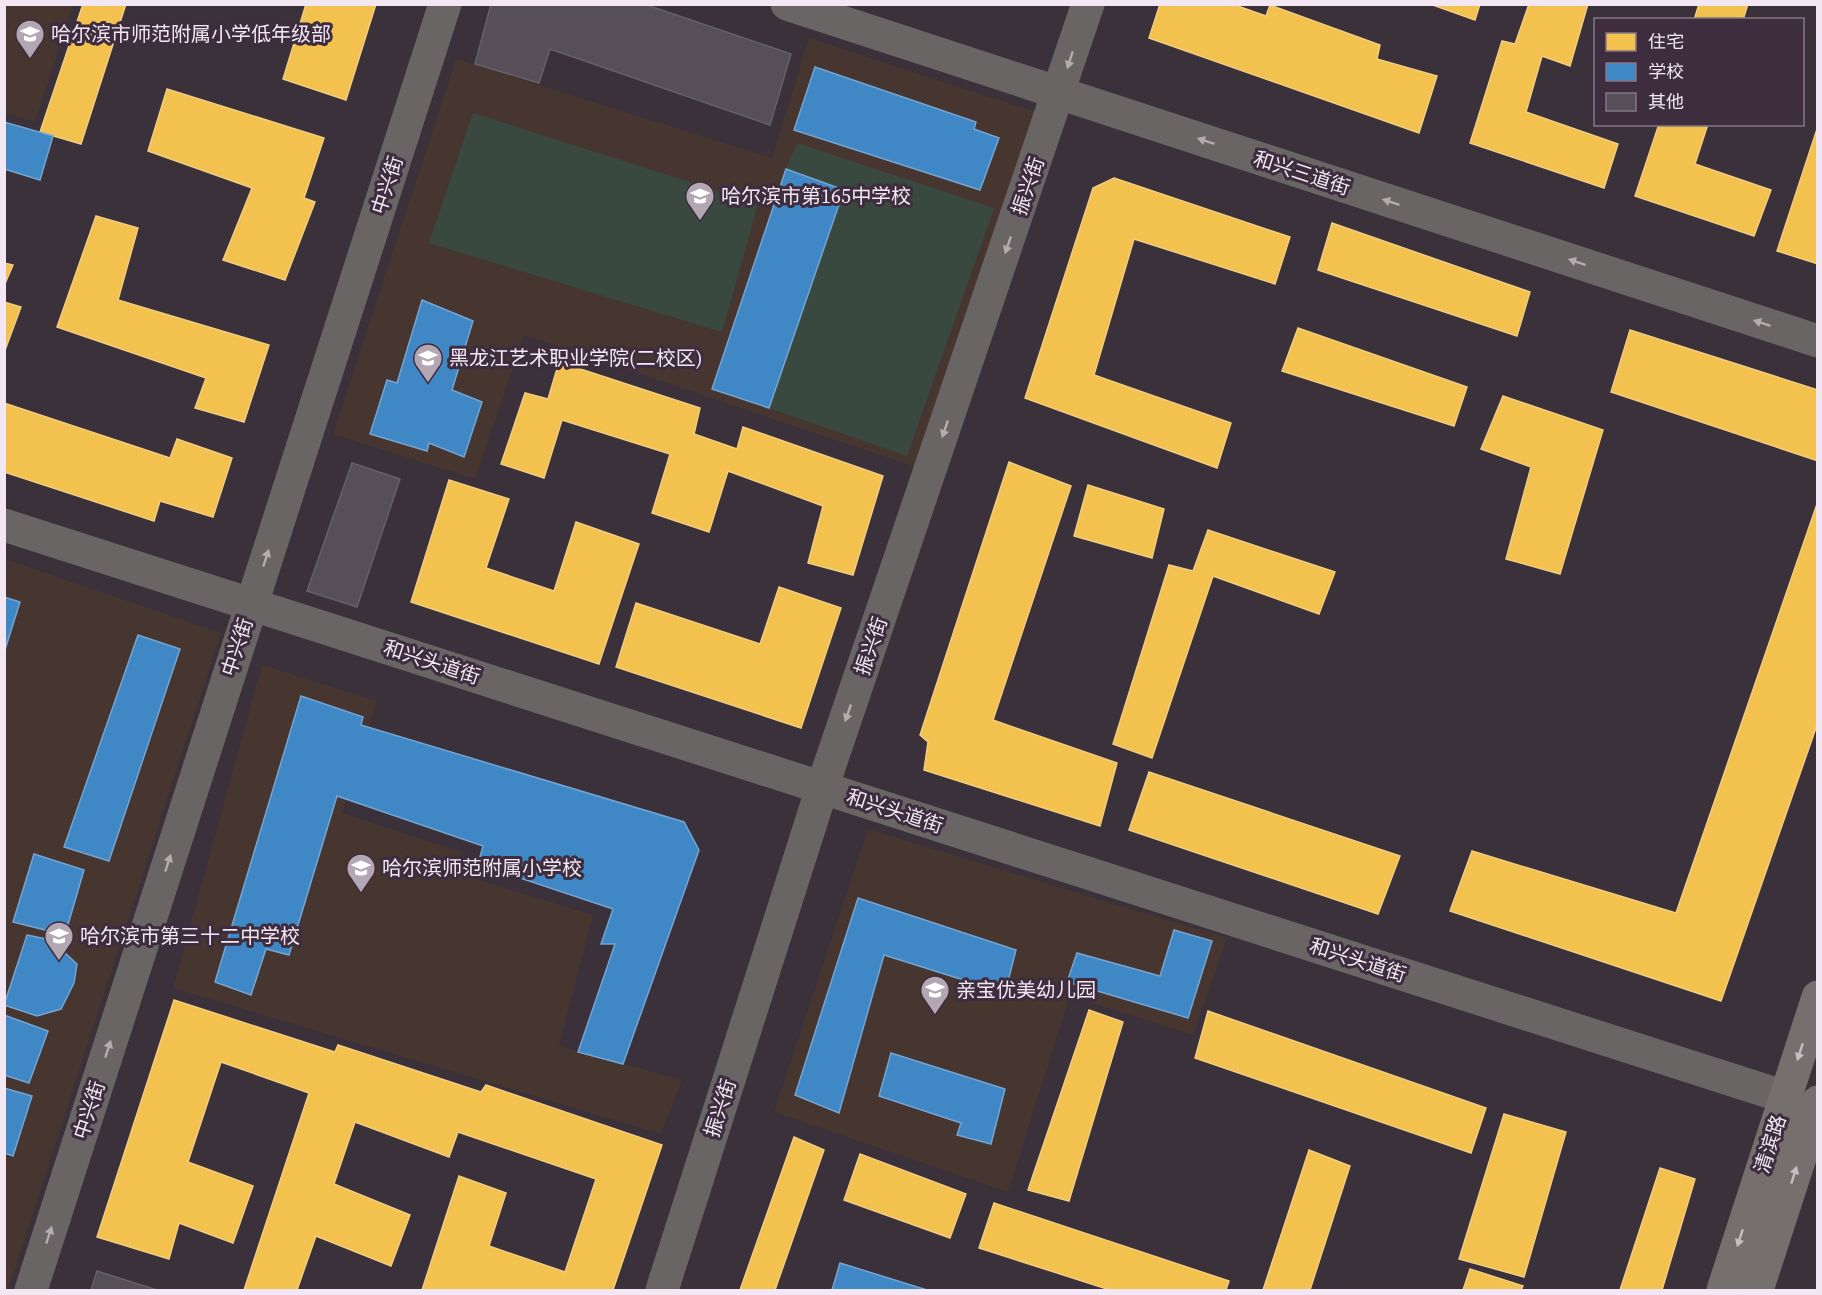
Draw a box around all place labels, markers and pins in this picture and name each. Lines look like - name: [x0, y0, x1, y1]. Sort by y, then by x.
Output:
- school or university icon: 哈尔滨市师范附属小学低年级部: [14, 18, 46, 60]
- place label: 哈尔滨市师范附属小学低年级部: [51, 20, 331, 48]
- school or university icon: 哈尔滨市第165中学校: [684, 180, 716, 222]
- place label: 哈尔滨市第165中学校: [721, 182, 911, 210]
- school or university icon: 黑龙江艺术职业学院(二校区): [412, 342, 444, 384]
- place label: 黑龙江艺术职业学院(二校区): [449, 344, 703, 372]
- school or university icon: 哈尔滨师范附属小学校: [345, 852, 377, 894]
- place label: 哈尔滨师范附属小学校: [382, 854, 582, 882]
- school or university icon: 哈尔滨市第三十二中学校: [43, 920, 75, 962]
- place label: 哈尔滨市第三十二中学校: [80, 922, 300, 950]
- school or university icon: 亲宝优美幼儿园: [919, 974, 951, 1016]
- place label: 亲宝优美幼儿园: [956, 976, 1096, 1004]

